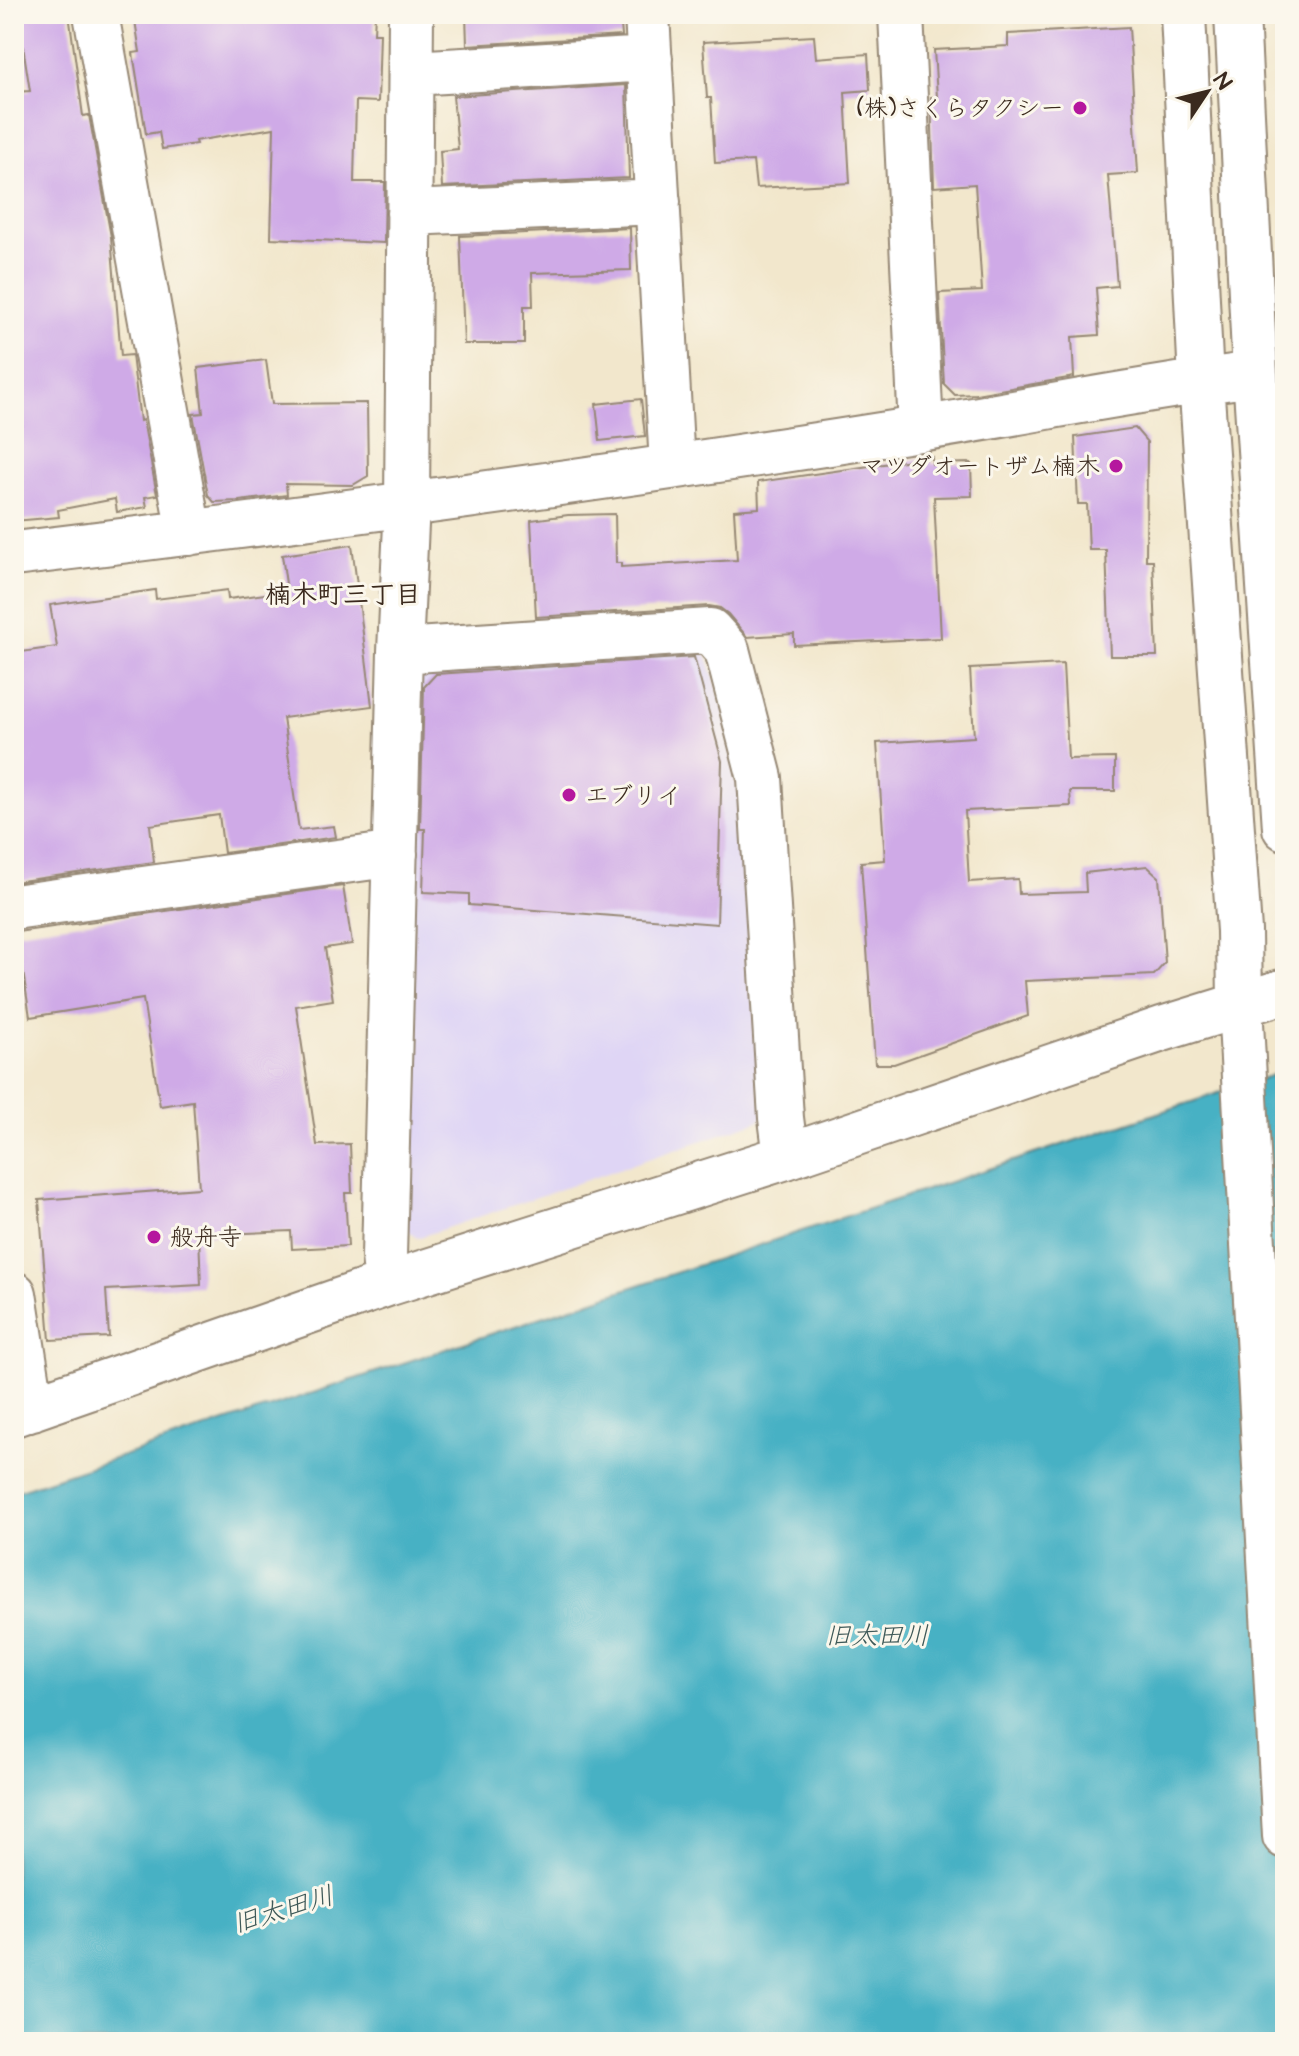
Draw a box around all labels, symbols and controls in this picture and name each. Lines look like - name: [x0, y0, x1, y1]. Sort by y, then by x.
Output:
- north arrow: [1167, 52, 1247, 132]
- text: N: [1206, 67, 1239, 96]
- place label: (株)さくらタクシー: [857, 92, 1064, 126]
- marker: (株)さくらタクシー: [1071, 99, 1089, 117]
- place label: マツダオートザム楠木: [860, 450, 1100, 484]
- marker: マツダオートザム楠木: [1107, 457, 1125, 475]
- district label: 楠木町三丁目: [265, 577, 421, 613]
- place label: エブリイ: [585, 779, 681, 813]
- marker: エブリイ: [560, 786, 578, 804]
- place label: 般舟寺: [170, 1221, 242, 1255]
- marker: 般舟寺: [145, 1228, 163, 1246]
- water label: 旧太田川: [825, 1618, 929, 1654]
- water label: 旧太田川: [228, 1878, 338, 1942]

